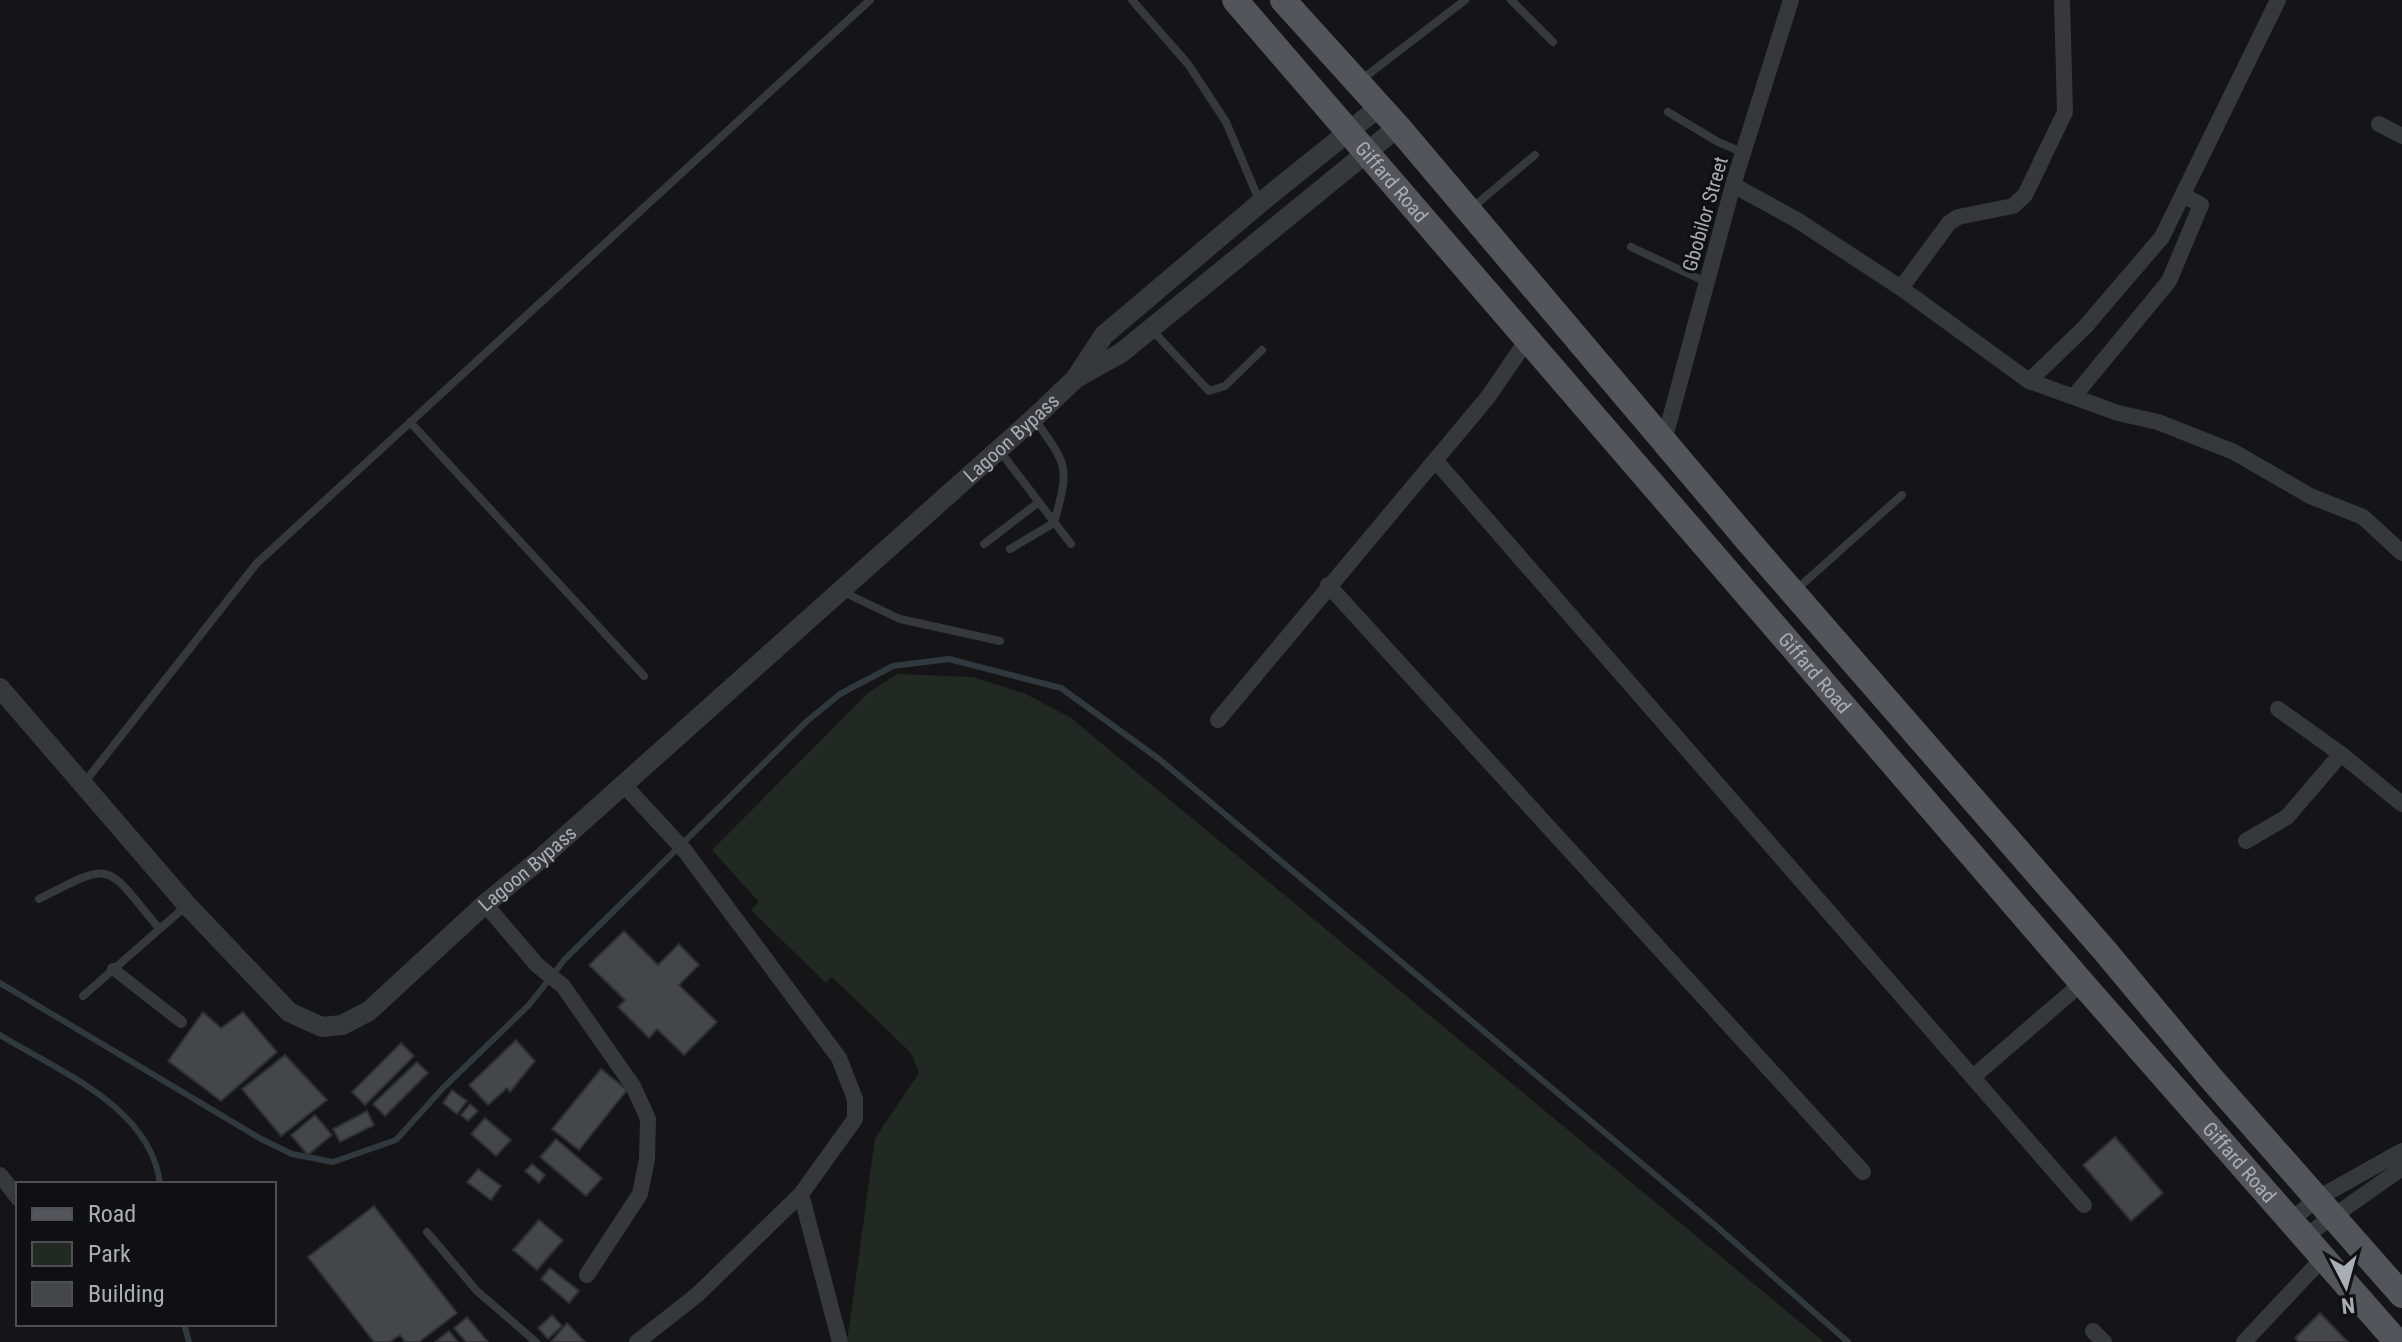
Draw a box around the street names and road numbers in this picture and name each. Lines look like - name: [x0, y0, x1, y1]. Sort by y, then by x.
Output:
- street label: Giffard Road: [1350, 136, 1433, 227]
- street label: Gbobilor Street: [1677, 154, 1733, 274]
- street label: Lagoon Bypass: [959, 389, 1064, 487]
- street label: Giffard Road: [1773, 627, 1856, 718]
- street label: Lagoon Bypass: [473, 821, 581, 916]
- street label: Giffard Road: [2197, 1117, 2281, 1207]

